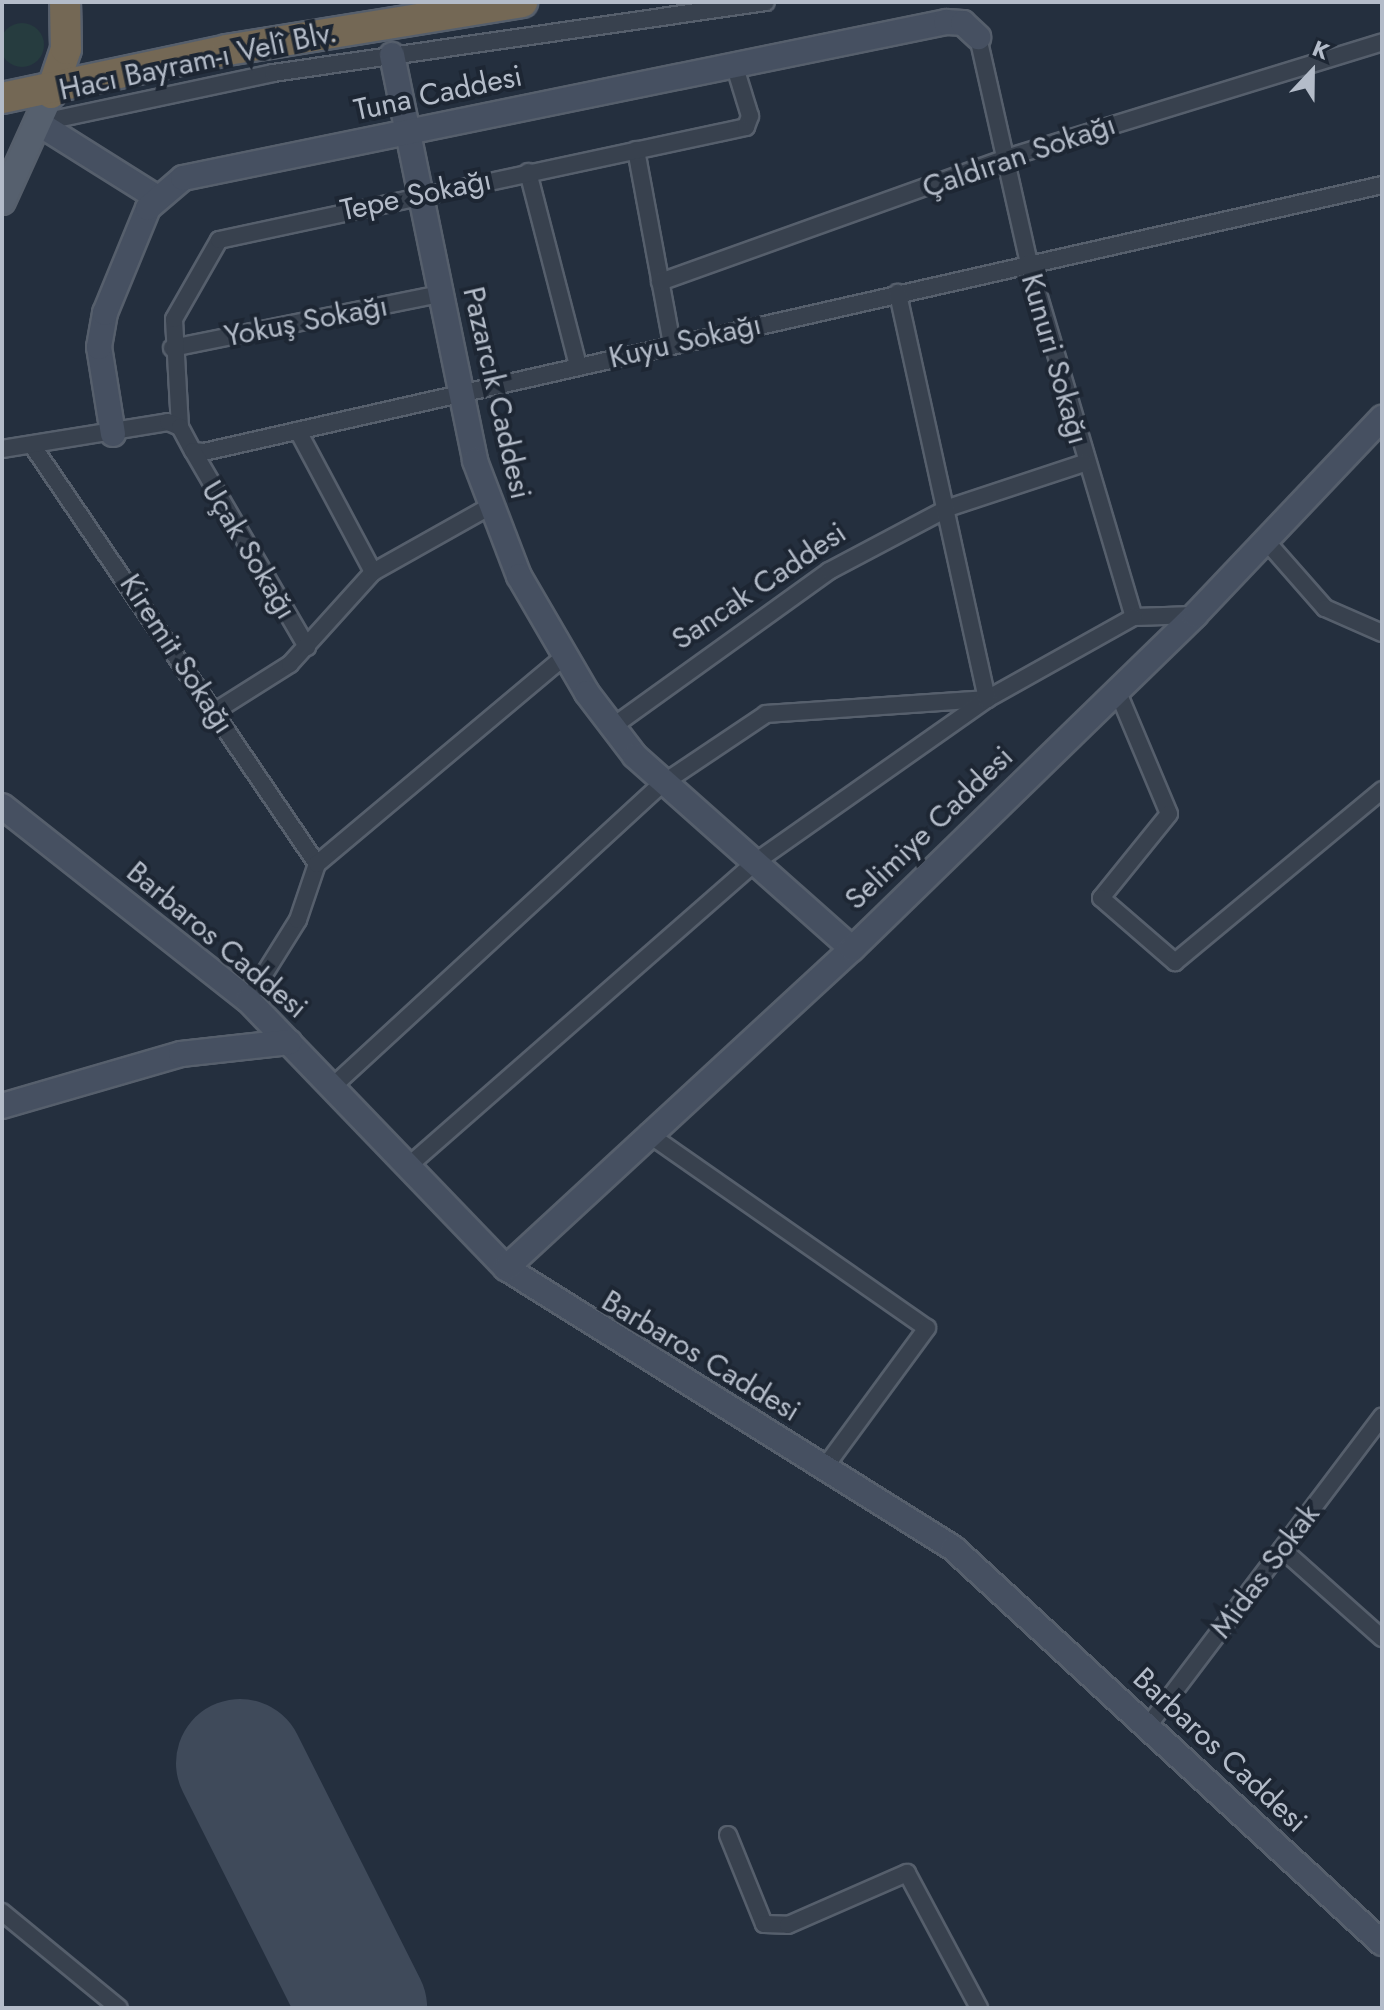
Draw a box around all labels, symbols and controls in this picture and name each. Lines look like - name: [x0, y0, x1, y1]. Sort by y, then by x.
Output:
- street label: Hacı Bayram-ı Velî Blv.: [56, 14, 340, 108]
- north arrow: [1272, 32, 1352, 112]
- text: K: [1308, 32, 1334, 67]
- street label: Tuna Caddesi: [351, 58, 525, 128]
- street label: Çaldıran Sokağı: [918, 106, 1120, 206]
- street label: Tepe Sokağı: [337, 161, 495, 229]
- street label: Kunuri Sokağı: [1013, 270, 1097, 448]
- street label: Pazarcık Caddesi: [455, 283, 539, 503]
- street label: Yokuş Sokağı: [221, 288, 391, 354]
- street label: Kuyu Sokağı: [605, 306, 765, 376]
- street label: Uçak Sokağı: [194, 474, 304, 626]
- street label: Sancak Caddesi: [665, 515, 853, 657]
- street label: Kiremit Sokağı: [112, 568, 242, 740]
- street label: Selimiye Caddesi: [838, 739, 1020, 917]
- street label: Barbaros Caddesi: [119, 854, 315, 1026]
- street label: Barbaros Caddesi: [595, 1283, 807, 1429]
- street label: Midas Sokak: [1203, 1497, 1327, 1645]
- street label: Barbaros Caddesi: [1126, 1660, 1314, 1840]

